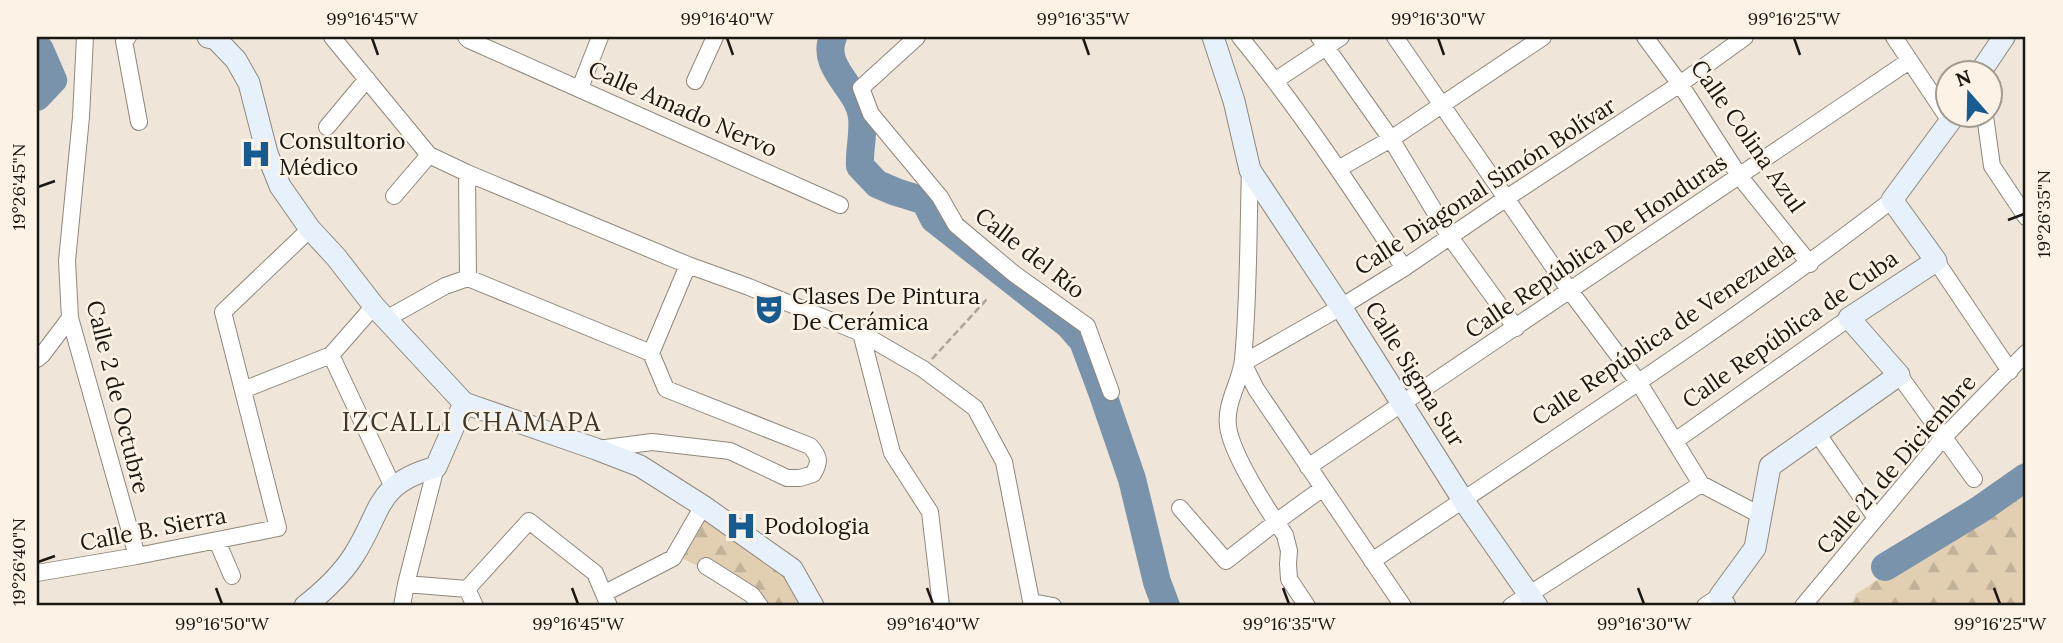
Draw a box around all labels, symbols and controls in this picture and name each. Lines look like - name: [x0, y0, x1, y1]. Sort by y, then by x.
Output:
- text: 99°16'45"W: [326, 7, 419, 30]
- text: 99°16'40"W: [680, 7, 775, 30]
- text: 99°16'35"W: [1037, 7, 1130, 30]
- text: 99°16'30"W: [1391, 7, 1486, 30]
- text: 99°16'25"W: [1748, 7, 1841, 30]
- street label: Calle Amado Nervo: [584, 54, 782, 163]
- street label: Calle Colina Azul: [1685, 54, 1812, 218]
- north arrow: [1934, 60, 2004, 130]
- text: N: [1952, 64, 1974, 92]
- street label: Calle Diagonal Simón Bolívar: [1349, 90, 1621, 281]
- place label: Consultorio Médico: [279, 126, 405, 181]
- hospital icon: Consultorio Médico: [239, 137, 273, 171]
- text: 19°26'45"N: [7, 144, 30, 230]
- street label: Calle República De Honduras: [1459, 147, 1732, 344]
- text: 19°26'35"N: [2032, 170, 2055, 258]
- street label: Calle del Río: [969, 201, 1091, 305]
- street label: Calle República de Venezuela: [1526, 234, 1800, 431]
- street label: Calle República de Cuba: [1676, 243, 1903, 414]
- place label: Clases De Pintura De Cerámica: [792, 281, 980, 336]
- theatre icon: Clases De Pintura De Cerámica: [752, 292, 786, 326]
- street label: Calle Sigma Sur: [1359, 296, 1472, 452]
- street label: Calle 2 de Octubre: [80, 297, 157, 497]
- street label: Calle 21 de Diciembre: [1810, 368, 1982, 560]
- district label: IZCALLI CHAMAPA: [342, 405, 602, 438]
- street label: Calle B. Sierra: [77, 500, 229, 557]
- hospital icon: Podologia: [724, 509, 758, 543]
- place label: Podologia: [764, 511, 870, 540]
- text: 19°26'40"N: [7, 518, 30, 606]
- text: 99°16'50"W: [175, 612, 270, 635]
- text: 99°16'45"W: [532, 612, 625, 635]
- text: 99°16'40"W: [886, 612, 981, 635]
- text: 99°16'35"W: [1243, 612, 1336, 635]
- text: 99°16'30"W: [1597, 612, 1692, 635]
- text: 99°16'25"W: [1954, 612, 2047, 635]

